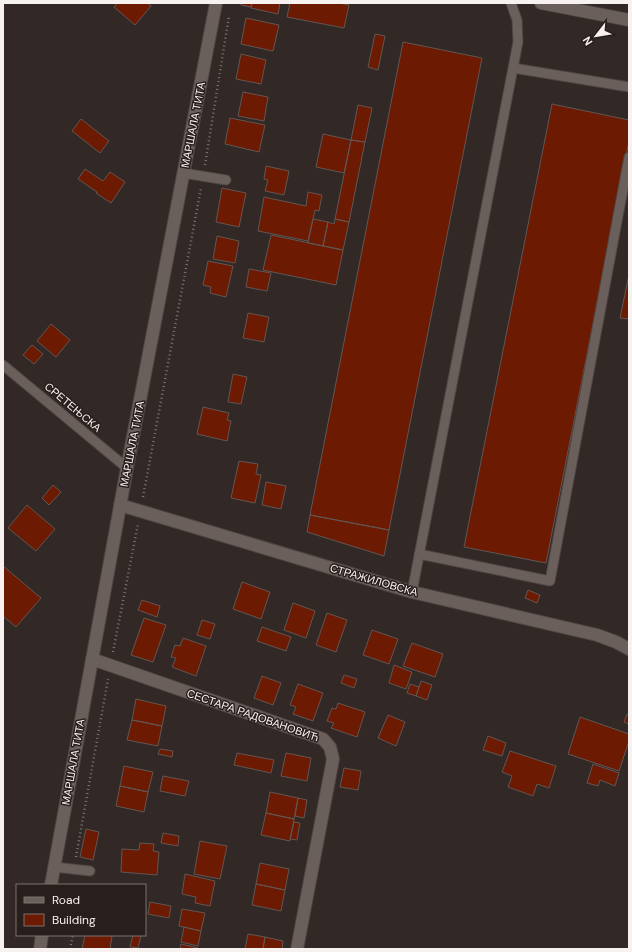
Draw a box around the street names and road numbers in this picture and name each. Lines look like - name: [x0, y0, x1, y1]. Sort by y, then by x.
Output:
- street label: МАРШАЛА ТИТА: [178, 80, 208, 169]
- street label: СРЕТЕЊСКА: [42, 379, 105, 435]
- street label: МАРШАЛА ТИТА: [117, 399, 147, 488]
- street label: СТРАЖИЛОВСКА: [328, 561, 420, 599]
- street label: СЕСТАРА РАДОВАНОВИЋ: [185, 686, 321, 744]
- street label: МАРШАЛА ТИТА: [59, 717, 88, 806]

